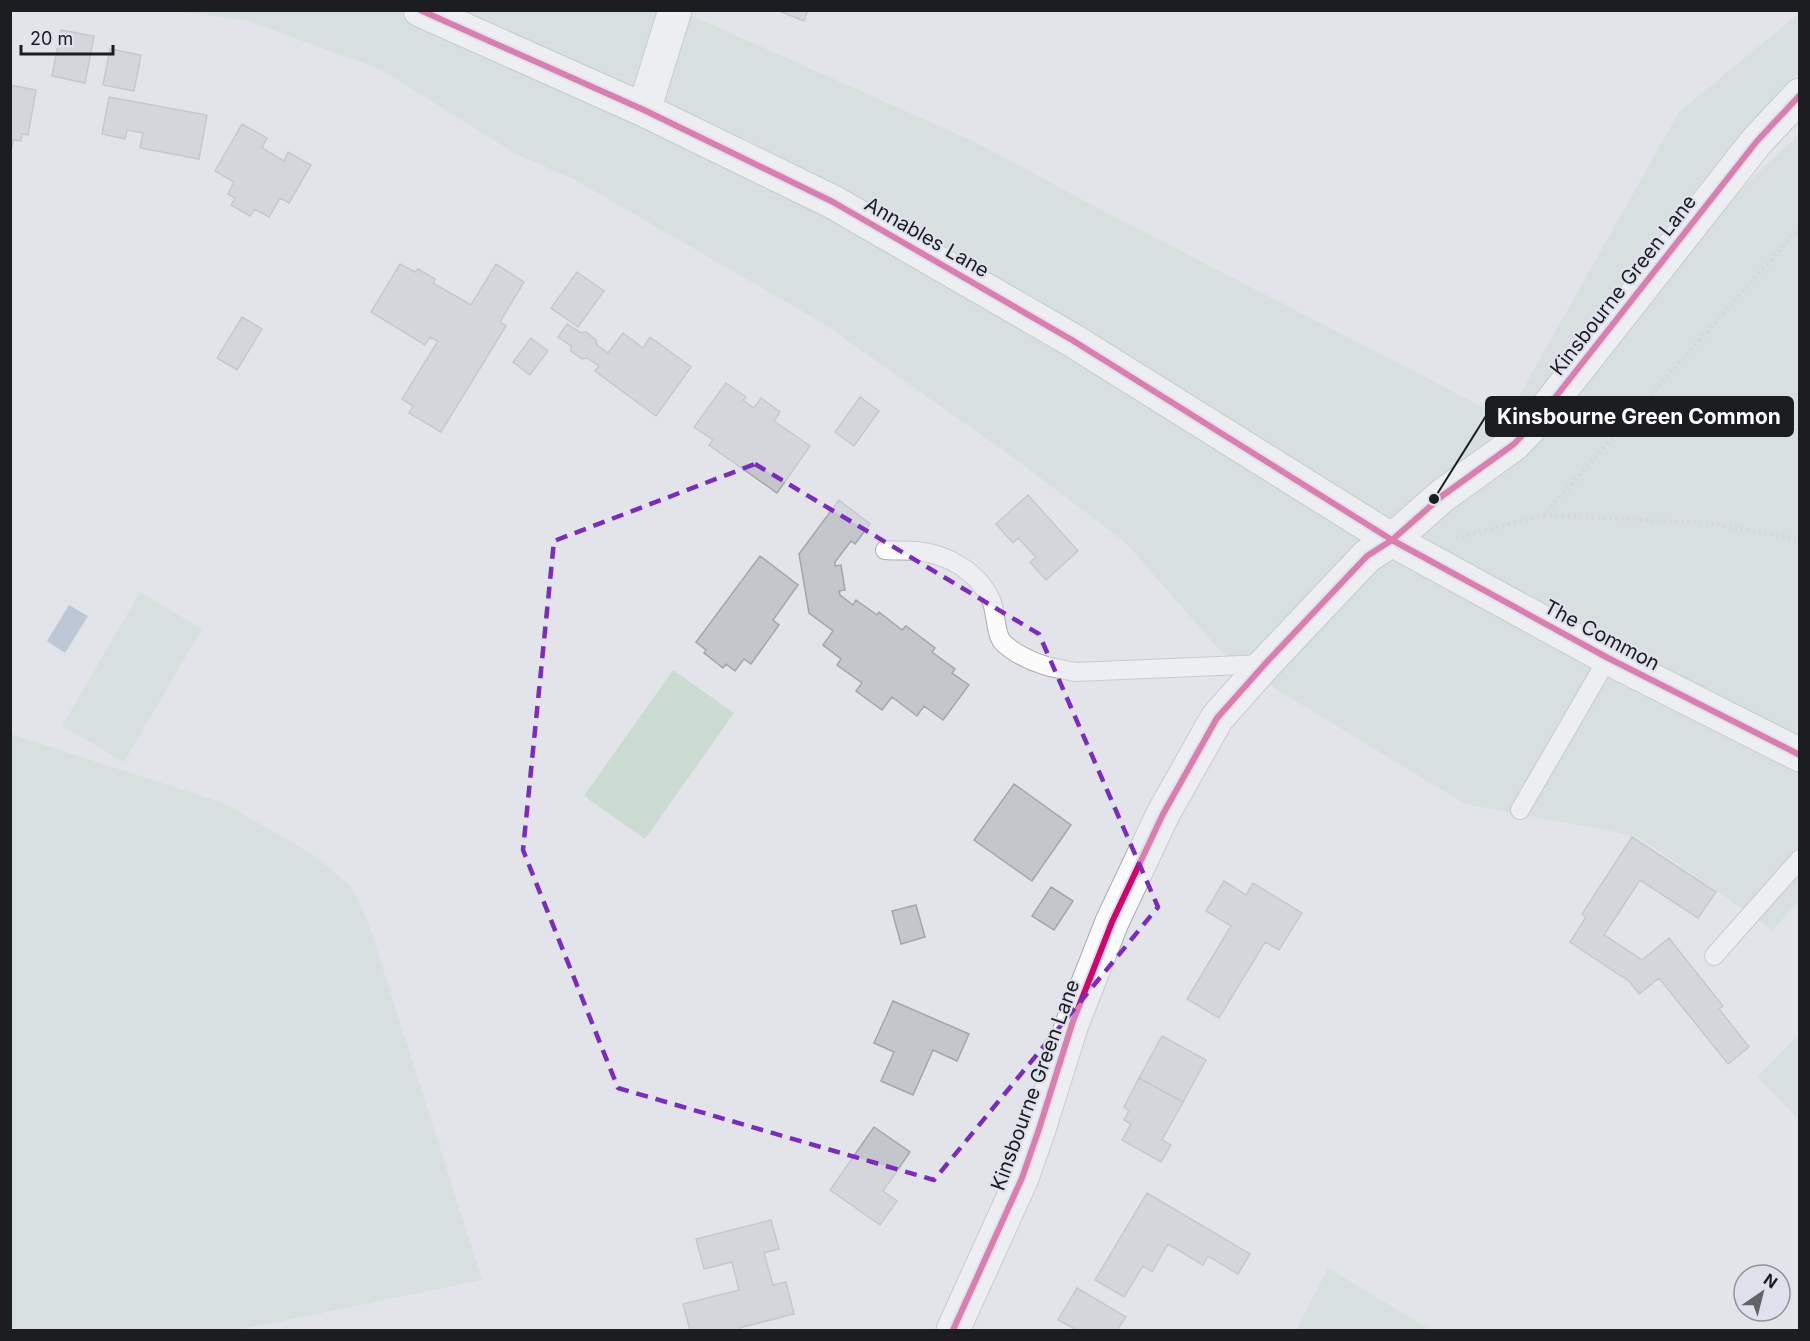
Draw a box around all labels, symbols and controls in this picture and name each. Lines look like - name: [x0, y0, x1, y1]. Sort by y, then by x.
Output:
- scale bar: [21, 18, 112, 56]
- text: 20 m: [30, 28, 73, 49]
- street label: Kinsbourne Green Lane: [1545, 190, 1701, 380]
- street label: Annables Lane: [861, 192, 993, 282]
- callout: Kinsbourne Green Common: [1486, 397, 1793, 436]
- text: Kinsbourne Green Common: [1497, 404, 1781, 429]
- street label: The Common: [1540, 594, 1664, 676]
- street label: Kinsbourne Green Lane: [986, 976, 1084, 1194]
- north arrow: [1732, 1263, 1792, 1323]
- text: N: [1760, 1269, 1781, 1292]

